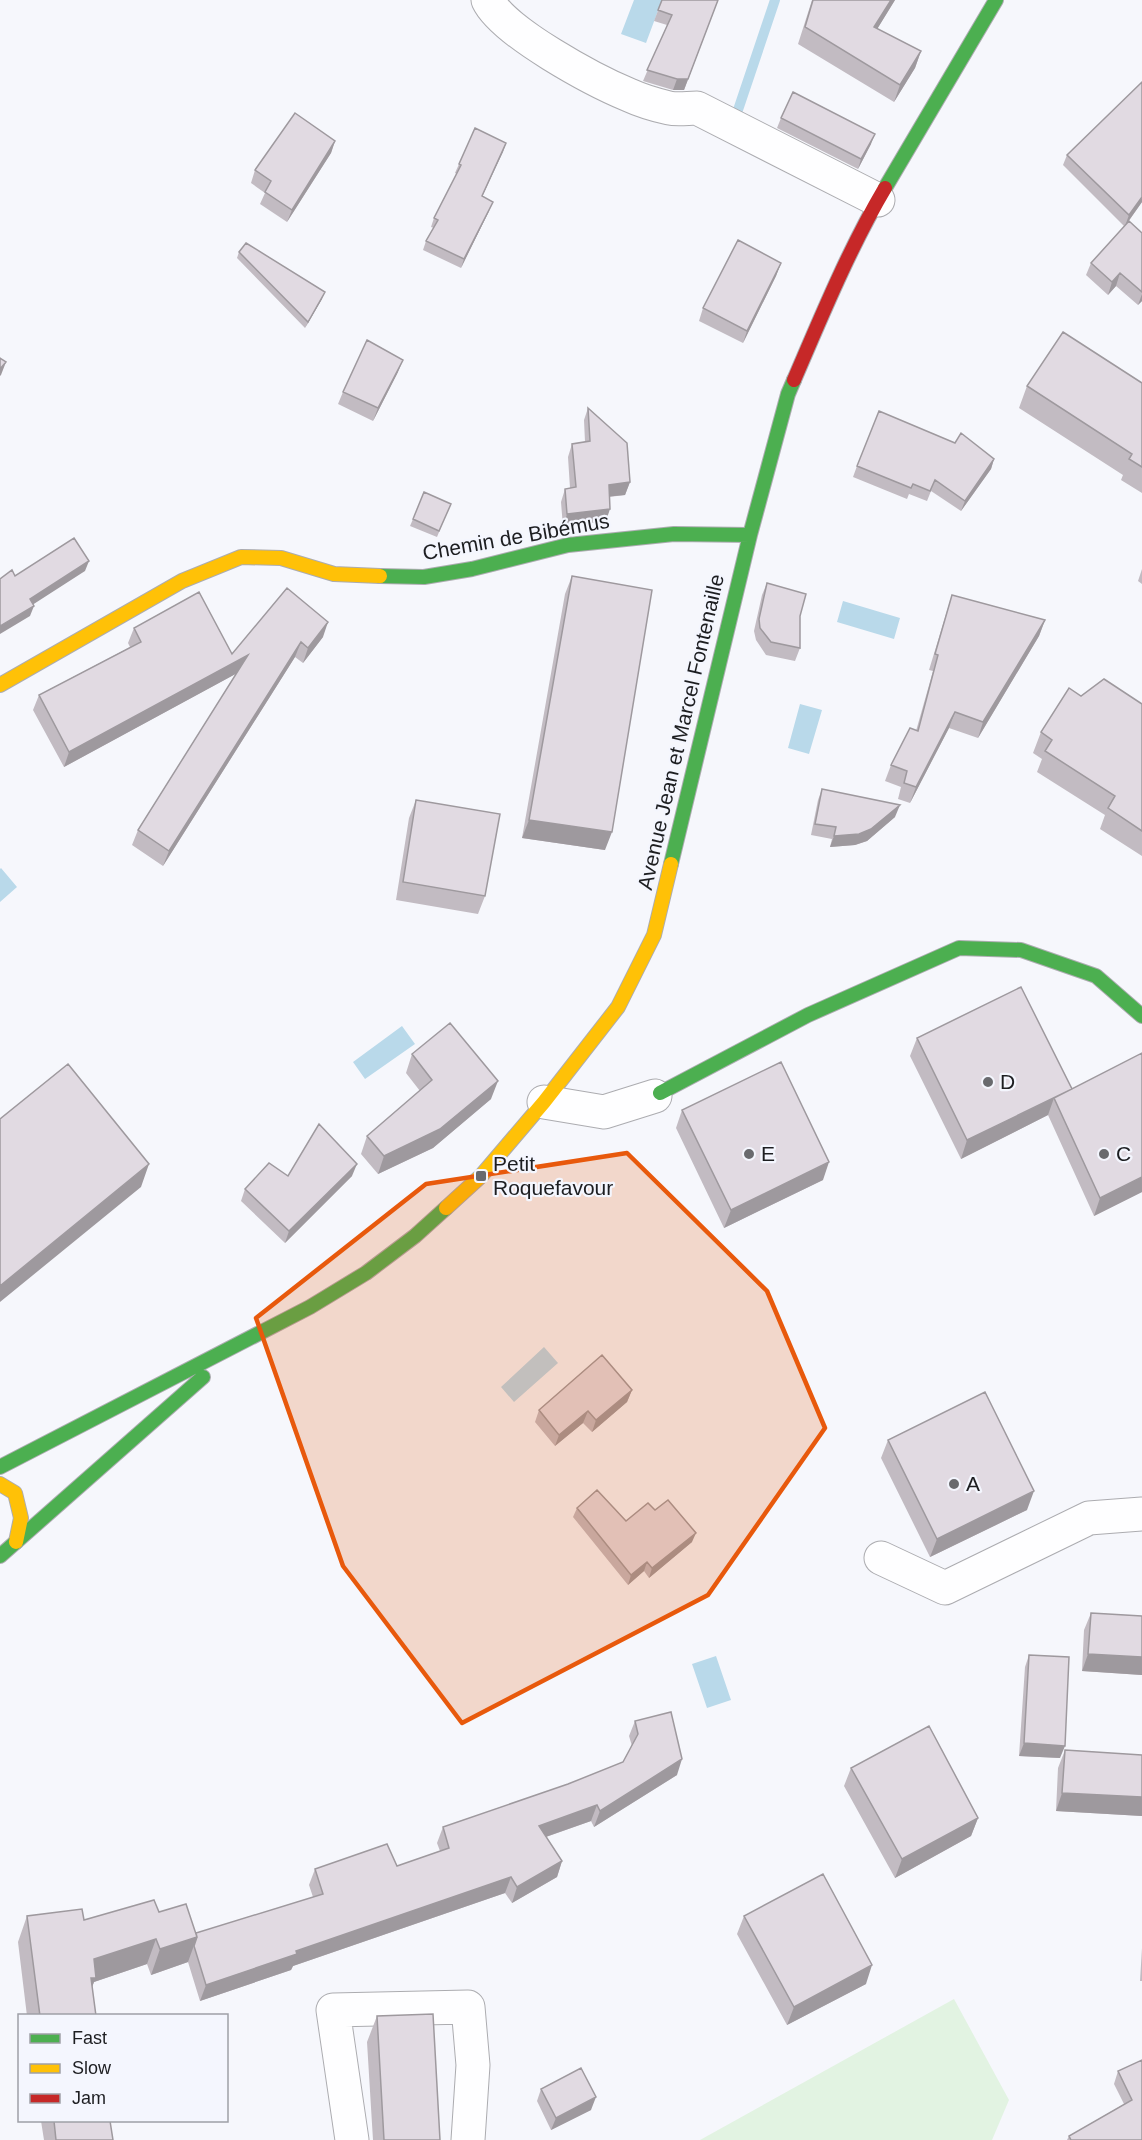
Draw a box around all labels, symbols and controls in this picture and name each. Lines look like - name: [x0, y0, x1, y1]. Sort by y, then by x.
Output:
- street label: Chemin de Bibémus: [421, 509, 611, 564]
- street label: Avenue Jean et Marcel Fontenaille: [633, 572, 728, 892]
- place label: D: [1000, 1070, 1015, 1093]
- marker: D: [981, 1075, 995, 1089]
- place label: E: [761, 1142, 775, 1165]
- place label: C: [1116, 1142, 1131, 1165]
- marker: E: [742, 1147, 756, 1161]
- marker: C: [1097, 1147, 1111, 1161]
- place label: Petit Roquefavour: [493, 1152, 613, 1199]
- marker: Petit Roquefavour: [474, 1169, 488, 1183]
- place label: A: [966, 1472, 980, 1495]
- marker: A: [947, 1477, 961, 1491]
- legend: [18, 2014, 228, 2122]
- text: Fast: [72, 2028, 107, 2048]
- text: Slow: [72, 2058, 112, 2078]
- text: Jam: [72, 2088, 106, 2108]

